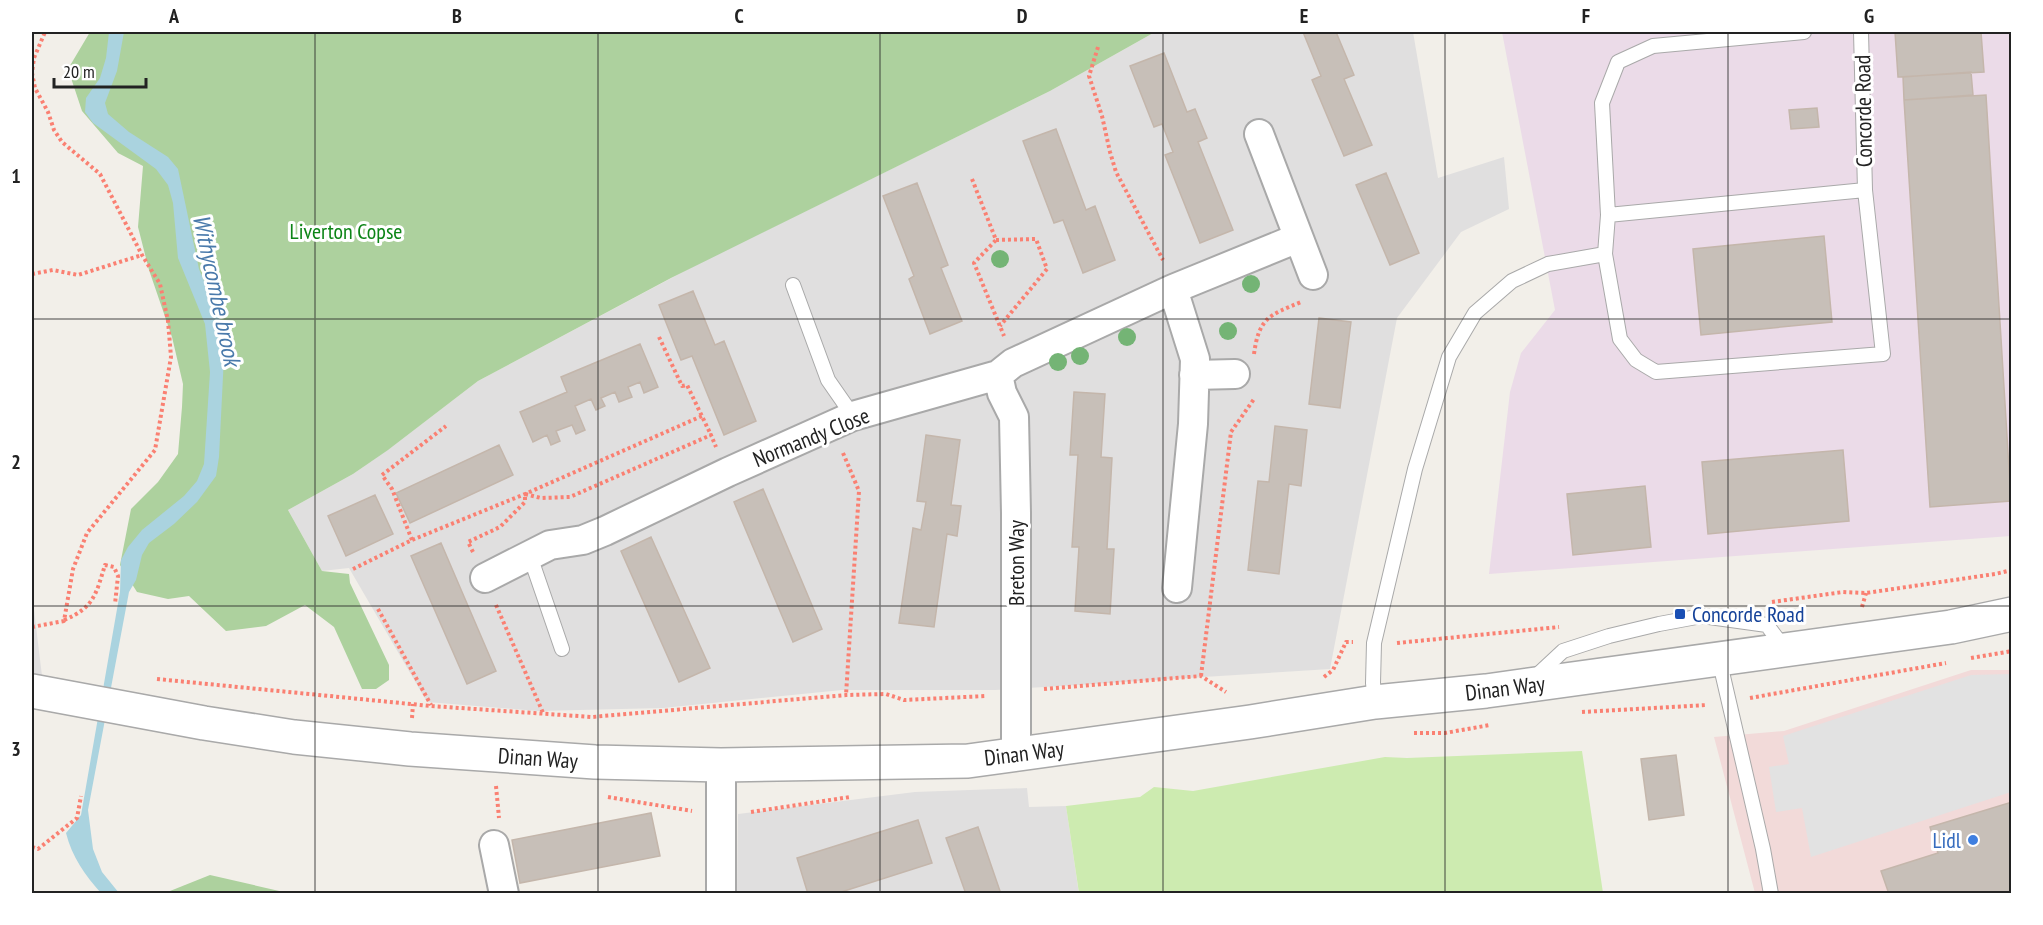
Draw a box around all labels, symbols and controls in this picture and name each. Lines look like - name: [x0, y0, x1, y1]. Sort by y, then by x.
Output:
- text: A: [168, 3, 180, 29]
- text: B: [452, 3, 462, 29]
- text: C: [734, 3, 744, 29]
- text: D: [1017, 3, 1028, 29]
- text: E: [1300, 3, 1308, 29]
- text: F: [1582, 3, 1590, 29]
- text: G: [1864, 3, 1874, 29]
- scale bar: [54, 51, 146, 89]
- street label: Concorde Road: [1848, 55, 1878, 167]
- text: 20 m: [63, 60, 95, 83]
- text: 1: [11, 163, 21, 189]
- water label: Withycombe brook: [186, 211, 249, 371]
- park label: Liverton Copse: [290, 217, 402, 245]
- street label: Normandy Close: [749, 401, 873, 473]
- text: 2: [11, 449, 21, 475]
- street label: Breton Way: [1002, 519, 1030, 606]
- place label: Concorde Road: [1692, 600, 1804, 628]
- marker: Concorde Road: [1673, 607, 1687, 621]
- street label: Dinan Way: [1464, 669, 1547, 707]
- street label: Dinan Way: [983, 734, 1066, 772]
- text: 3: [11, 736, 21, 762]
- street label: Dinan Way: [497, 741, 580, 775]
- place label: Lidl: [1932, 826, 1962, 854]
- marker: Lidl: [1966, 833, 1980, 847]

